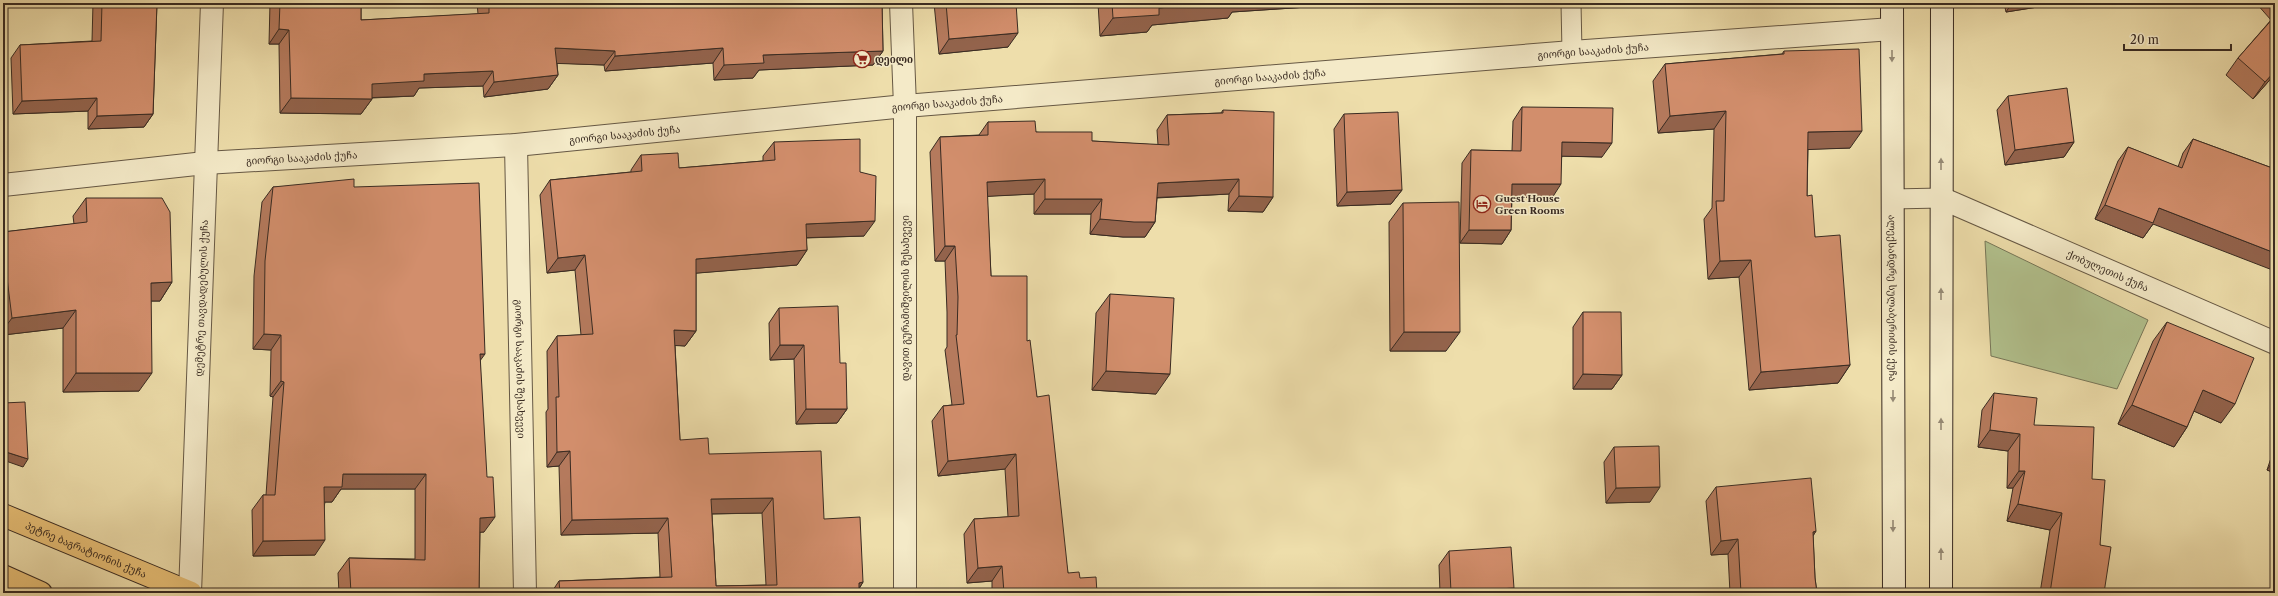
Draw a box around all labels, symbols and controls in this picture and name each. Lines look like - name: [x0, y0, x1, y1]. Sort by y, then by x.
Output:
- scale bar: [2124, 26, 2231, 52]
- text: 20 m: [2130, 32, 2159, 47]
- street label: გიორგი სააკაძის ქუჩა: [1537, 40, 1649, 62]
- supermarket icon: დეილი: [852, 49, 872, 69]
- one-way arrow: [1889, 50, 1895, 63]
- place label: დეილი: [875, 53, 913, 66]
- street label: გიორგი სააკაძის ქუჩა: [1214, 66, 1326, 88]
- street label: გიორგი სააკაძის ქუჩა: [891, 92, 1003, 114]
- street label: გიორგი სააკაძის ქუჩა: [569, 123, 681, 147]
- street label: გიორგი სააკაძის ქუჩა: [246, 148, 358, 168]
- one-way arrow: [1938, 157, 1944, 170]
- place label: Guest House Green Rooms: [1495, 192, 1565, 217]
- hotel icon: Guest House Green Rooms: [1472, 194, 1492, 214]
- street label: დავით გურამიშვილის შესახვევი: [899, 215, 912, 381]
- street label: ალექსანდრე სულაბერიძის ქუჩა: [1886, 215, 1899, 381]
- street label: დემეტრე თავდადებულის ქუჩა: [192, 220, 211, 377]
- street label: ქობულეთის ქუჩა: [2065, 247, 2151, 294]
- one-way arrow: [1938, 287, 1944, 300]
- street label: გიორგი სააკაძის შესახვევი: [512, 299, 528, 439]
- one-way arrow: [1890, 390, 1896, 403]
- one-way arrow: [1938, 417, 1944, 430]
- street label: პეტრე ბაგრატიონის ქუჩა: [23, 519, 149, 581]
- one-way arrow: [1890, 520, 1896, 533]
- one-way arrow: [1938, 547, 1944, 560]

